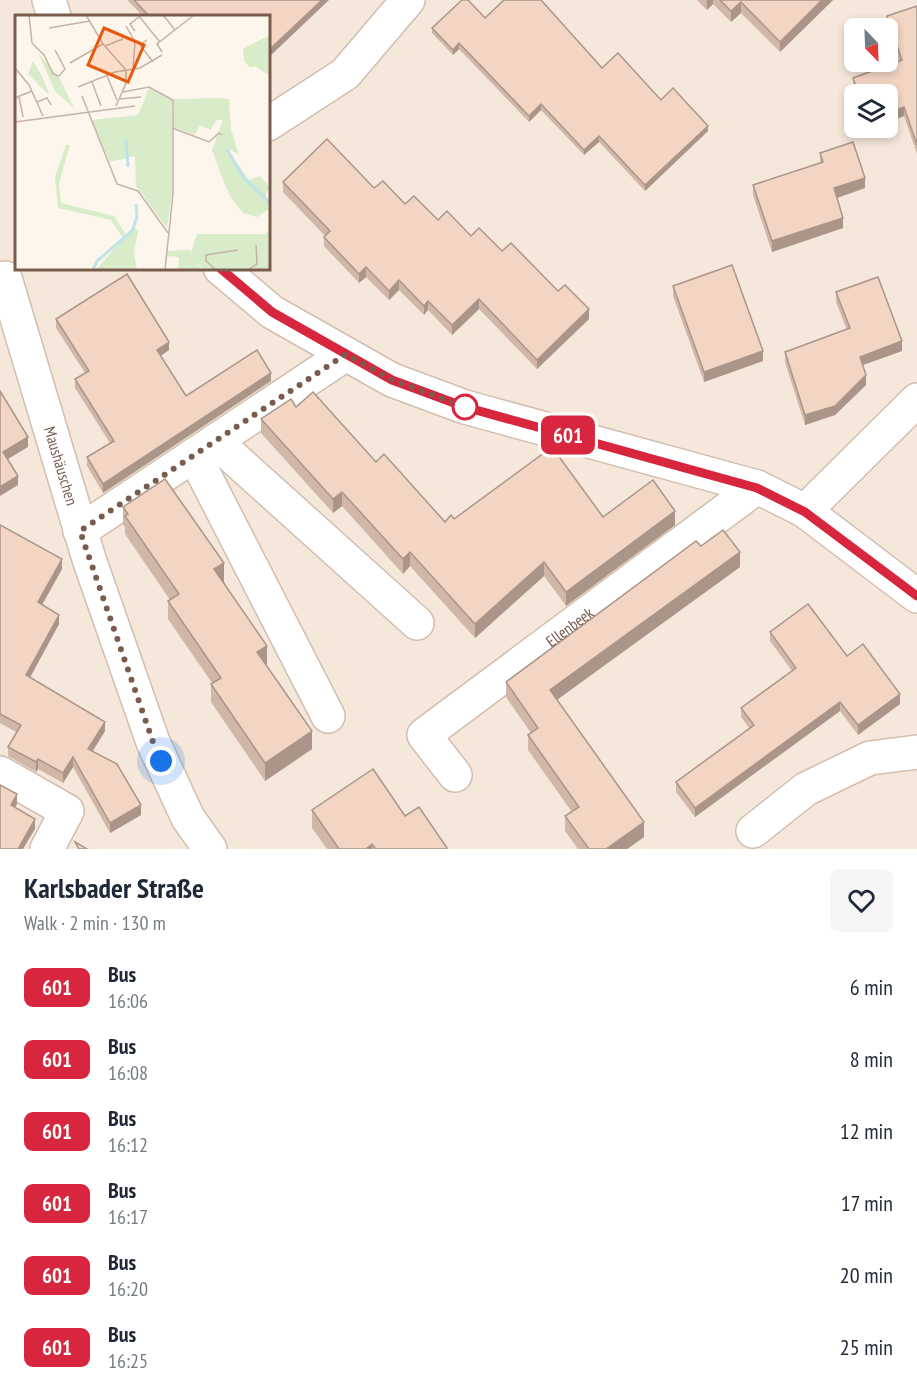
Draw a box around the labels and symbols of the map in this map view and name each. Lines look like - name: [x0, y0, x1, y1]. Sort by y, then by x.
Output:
- inset map: [15, 15, 270, 270]
- north arrow: [844, 18, 898, 72]
- unlabelled marker: [452, 394, 478, 420]
- line badge: 601: [534, 416, 602, 454]
- street label: Maushäuschen: [40, 424, 82, 508]
- street label: Ellenbeek: [542, 602, 598, 651]
- your location: [146, 746, 176, 776]

